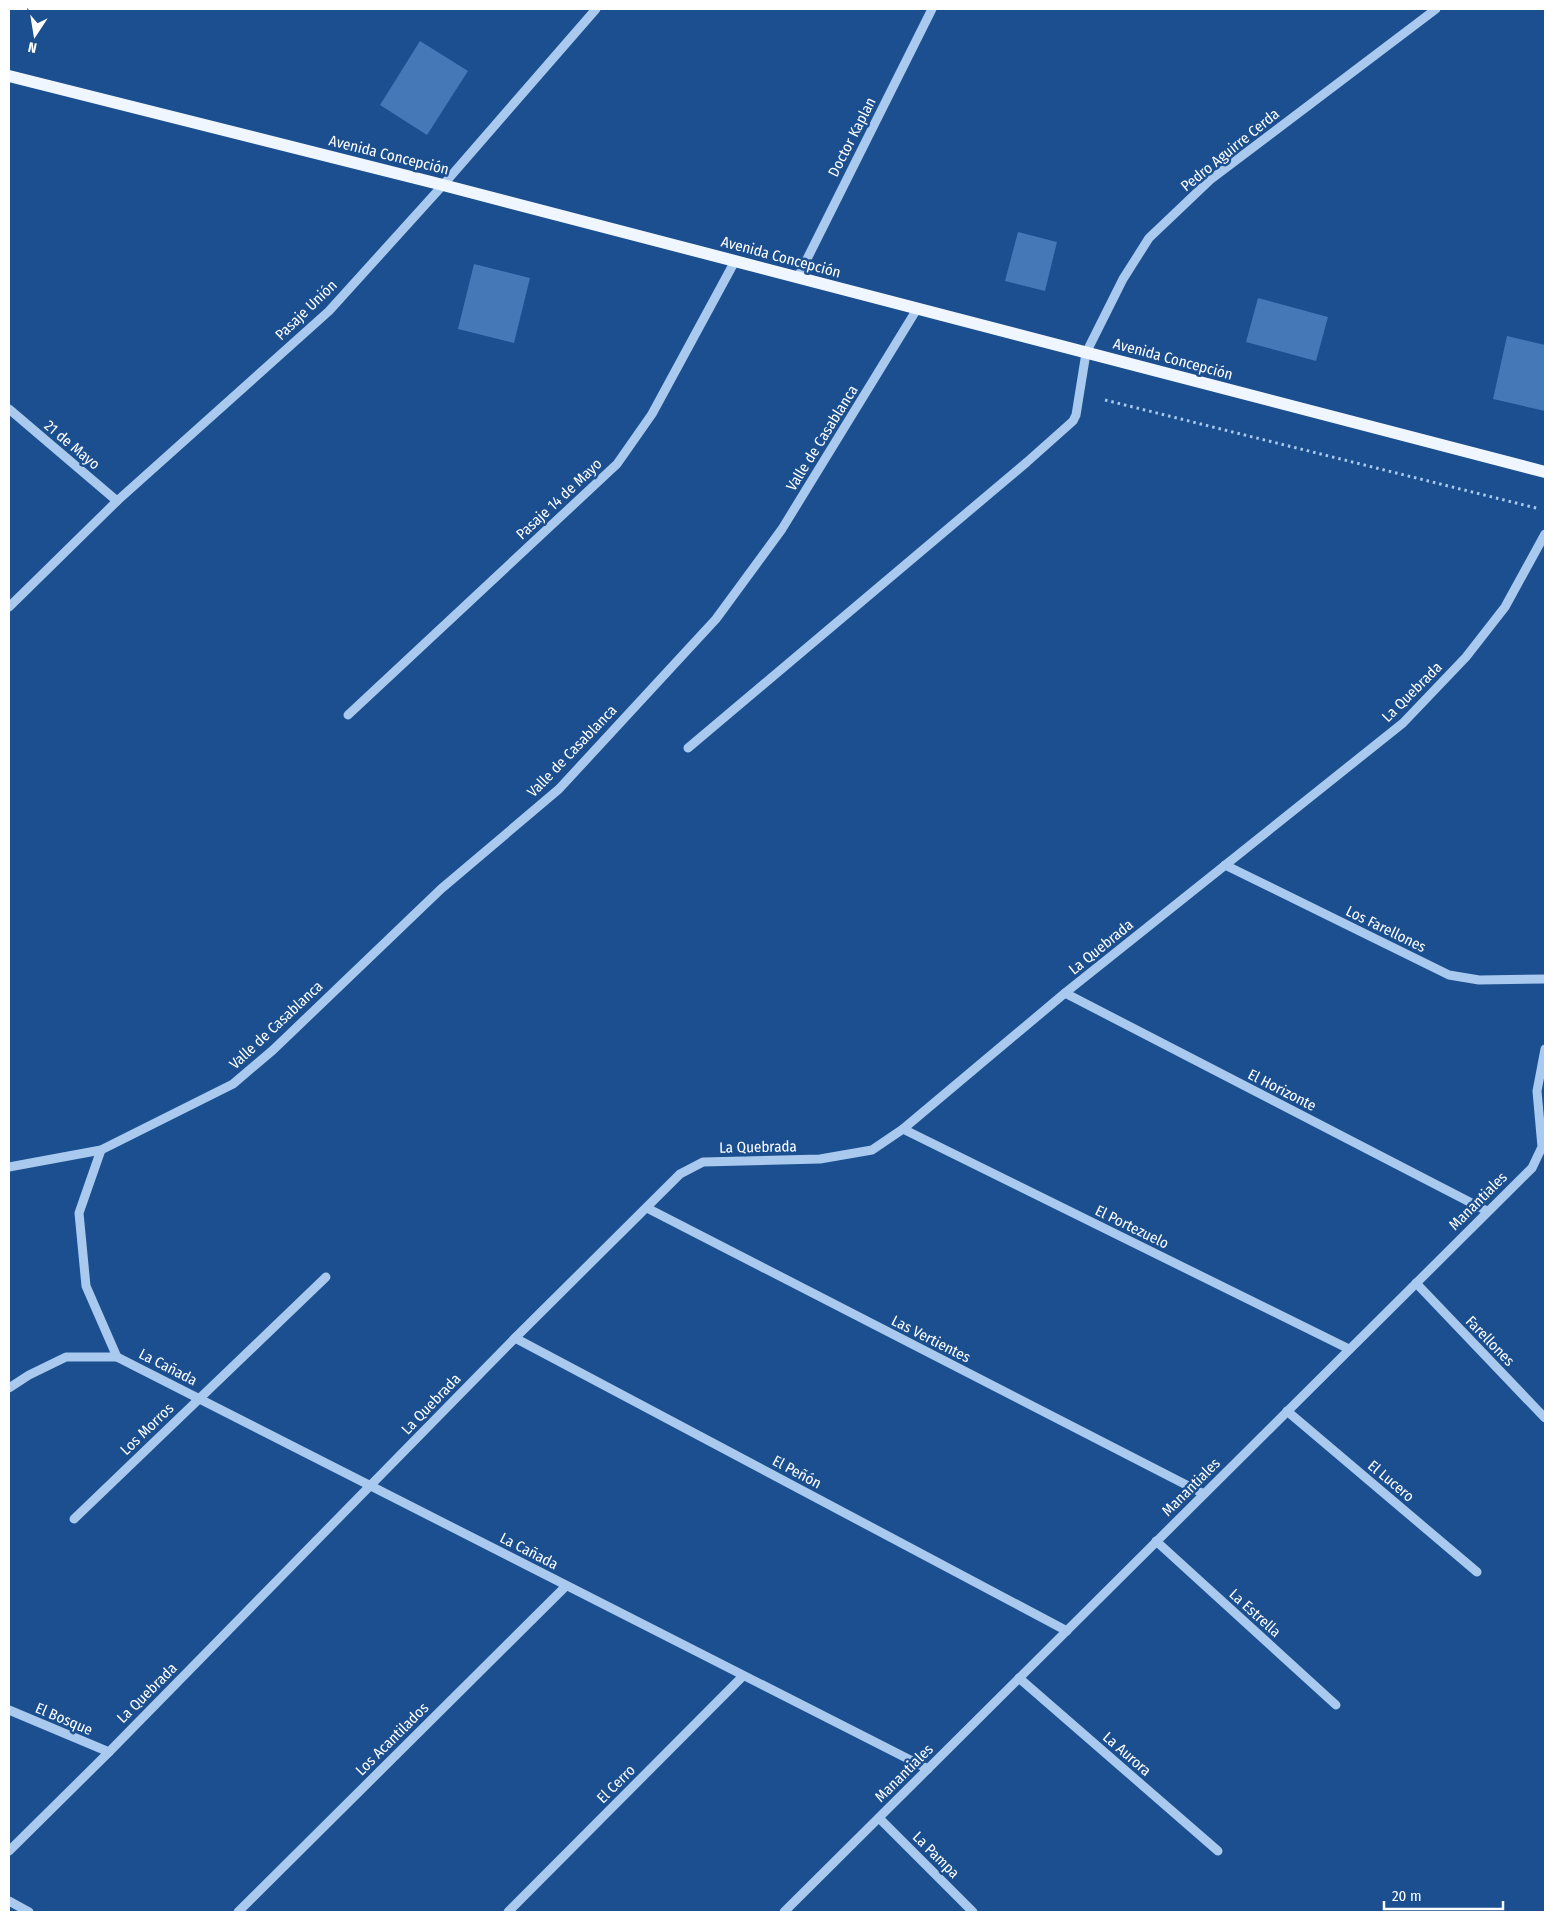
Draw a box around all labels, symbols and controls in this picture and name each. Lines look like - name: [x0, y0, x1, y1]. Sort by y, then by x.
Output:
- north arrow: [10, 10, 60, 60]
- text: N: [27, 38, 38, 56]
- street label: Doctor Kaplan: [824, 94, 880, 180]
- street label: Pedro Aguirre Cerda: [1177, 105, 1283, 195]
- street label: Avenida Concepción: [327, 131, 451, 179]
- street label: Avenida Concepción: [719, 232, 843, 282]
- street label: Pasaje Unión: [271, 276, 341, 344]
- street label: Avenida Concepción: [1111, 334, 1235, 384]
- street label: Valle de Casablanca: [782, 382, 862, 494]
- street label: 21 de Mayo: [41, 417, 104, 473]
- street label: Pasaje 14 de Mayo: [512, 455, 606, 543]
- street label: La Quebrada: [1378, 658, 1446, 726]
- street label: Valle de Casablanca: [523, 701, 621, 801]
- street label: Los Farellones: [1343, 902, 1429, 956]
- street label: La Quebrada: [1065, 916, 1137, 978]
- street label: Valle de Casablanca: [226, 977, 326, 1073]
- street label: El Horizonte: [1245, 1065, 1319, 1115]
- street label: La Quebrada: [719, 1137, 797, 1157]
- street label: Manantiales: [1445, 1168, 1511, 1234]
- street label: El Portezuelo: [1092, 1201, 1172, 1253]
- street label: Las Vertientes: [889, 1311, 973, 1367]
- street label: Farellones: [1462, 1312, 1518, 1370]
- street label: La Cañada: [136, 1345, 200, 1389]
- street label: La Quebrada: [398, 1370, 464, 1438]
- street label: Los Morros: [117, 1399, 177, 1459]
- street label: El Peñón: [769, 1452, 825, 1492]
- street label: Manantiales: [1158, 1454, 1224, 1520]
- street label: El Lucero: [1364, 1456, 1418, 1506]
- street label: La Cañada: [497, 1529, 561, 1573]
- street label: La Estrella: [1226, 1585, 1284, 1641]
- street label: La Quebrada: [113, 1659, 181, 1727]
- street label: El Bosque: [33, 1699, 95, 1739]
- street label: Los Acantilados: [352, 1699, 432, 1779]
- street label: La Aurora: [1099, 1728, 1155, 1780]
- street label: Manantiales: [871, 1740, 937, 1806]
- street label: El Cerro: [593, 1761, 639, 1807]
- street label: La Pampa: [909, 1828, 963, 1882]
- scale bar: [1384, 1878, 1503, 1910]
- text: 20 m: [1392, 1887, 1422, 1905]

